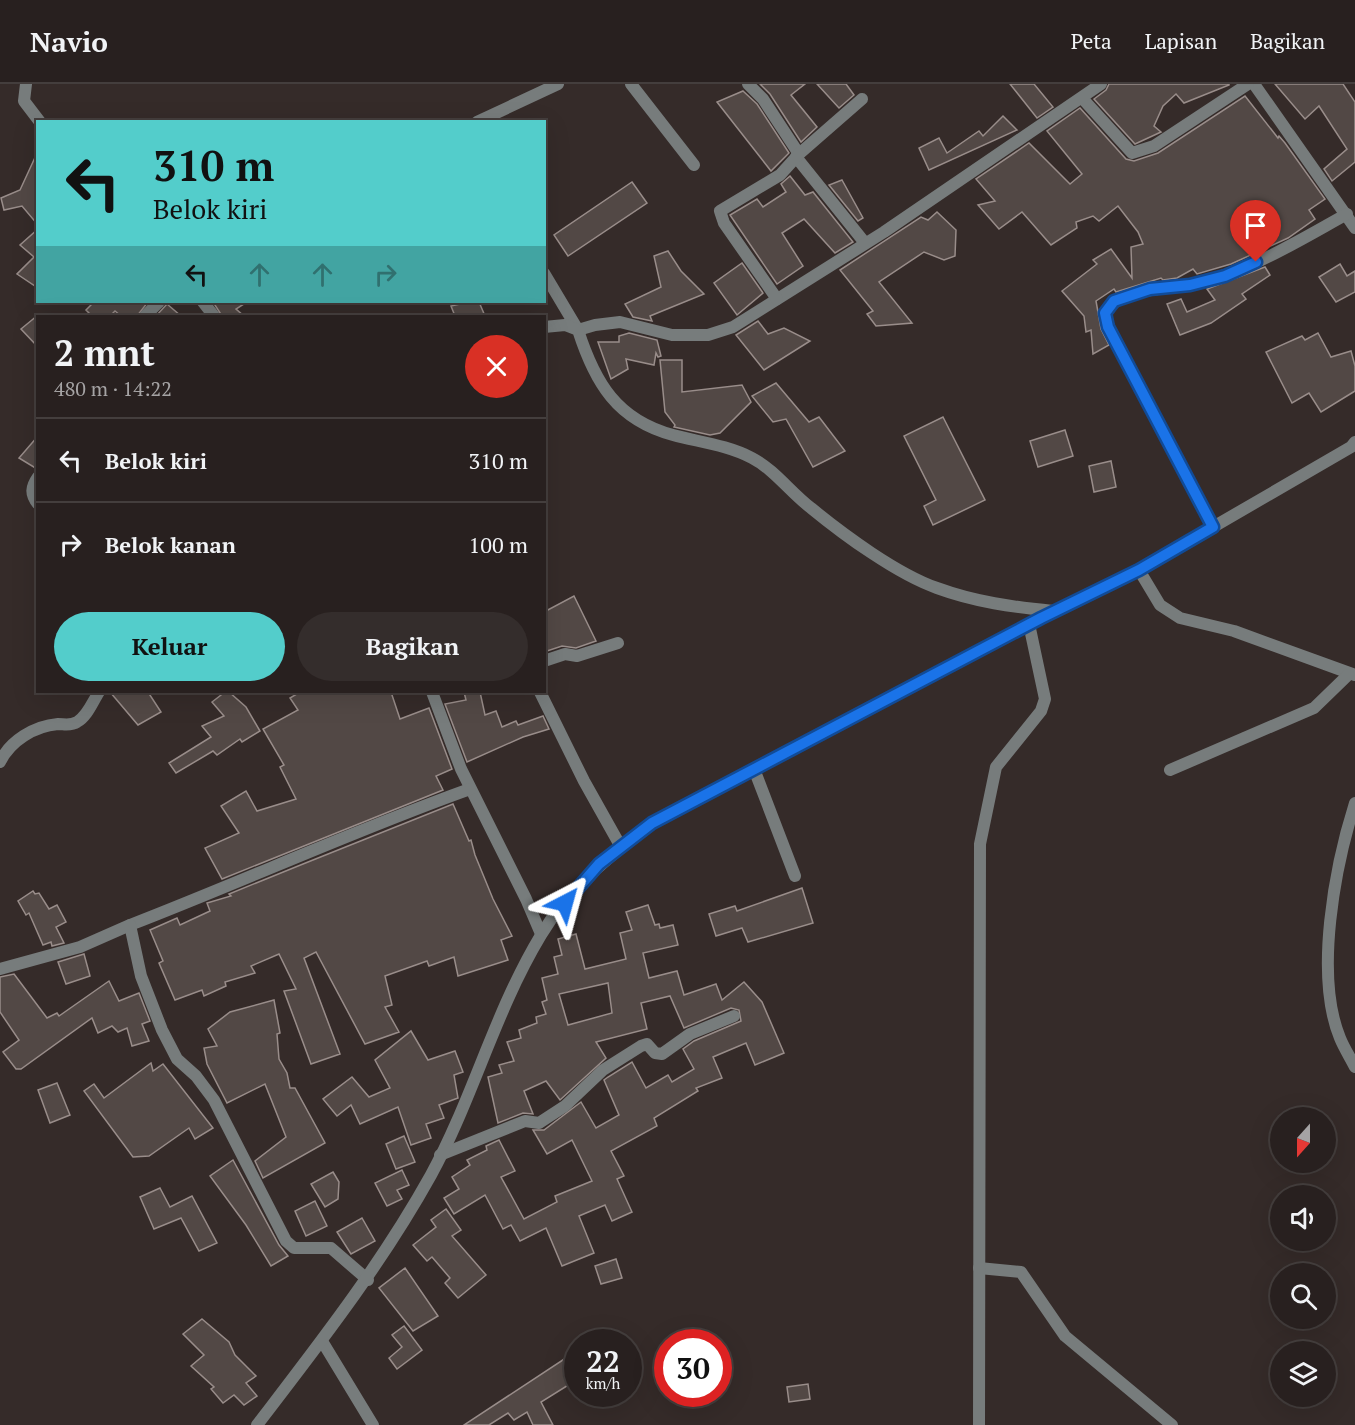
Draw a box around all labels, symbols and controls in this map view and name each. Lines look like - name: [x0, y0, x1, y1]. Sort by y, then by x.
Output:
- text: Navio: [30, 23, 108, 60]
- text: Peta: [1071, 27, 1112, 55]
- text: Lapisan: [1145, 27, 1217, 55]
- text: Bagikan: [1250, 27, 1325, 55]
- text: 310 m: [153, 137, 274, 193]
- icon: left: [54, 144, 132, 222]
- text: Belok kiri: [153, 191, 267, 227]
- pin: [1230, 200, 1281, 262]
- icon: arrive: [1239, 209, 1272, 242]
- icon: left: [180, 258, 213, 291]
- icon: ahead: [243, 258, 276, 291]
- icon: ahead: [306, 258, 339, 291]
- icon: right: [369, 258, 402, 291]
- text: 2 mnt: [54, 329, 155, 376]
- button: close: [465, 335, 528, 398]
- text: 480 m · 14:22: [54, 375, 172, 402]
- icon: left: [54, 444, 87, 477]
- text: Belok kiri: [105, 446, 207, 475]
- text: 310 m: [468, 446, 528, 475]
- icon: right: [54, 528, 87, 561]
- text: Belok kanan: [105, 530, 236, 559]
- text: 100 m: [468, 530, 528, 559]
- button: Keluar: [54, 612, 285, 681]
- button: Bagikan: [297, 612, 528, 681]
- position arrow: [533, 871, 597, 935]
- north arrow: [1270, 1107, 1336, 1173]
- map controls: [1270, 1107, 1336, 1407]
- button: sound: [1270, 1185, 1336, 1251]
- button: search: [1270, 1263, 1336, 1329]
- speed limit sign: 30: [654, 1329, 732, 1407]
- text: 22: [586, 1341, 620, 1381]
- button: layers: [1270, 1341, 1336, 1407]
- text: km/h: [586, 1373, 620, 1393]

